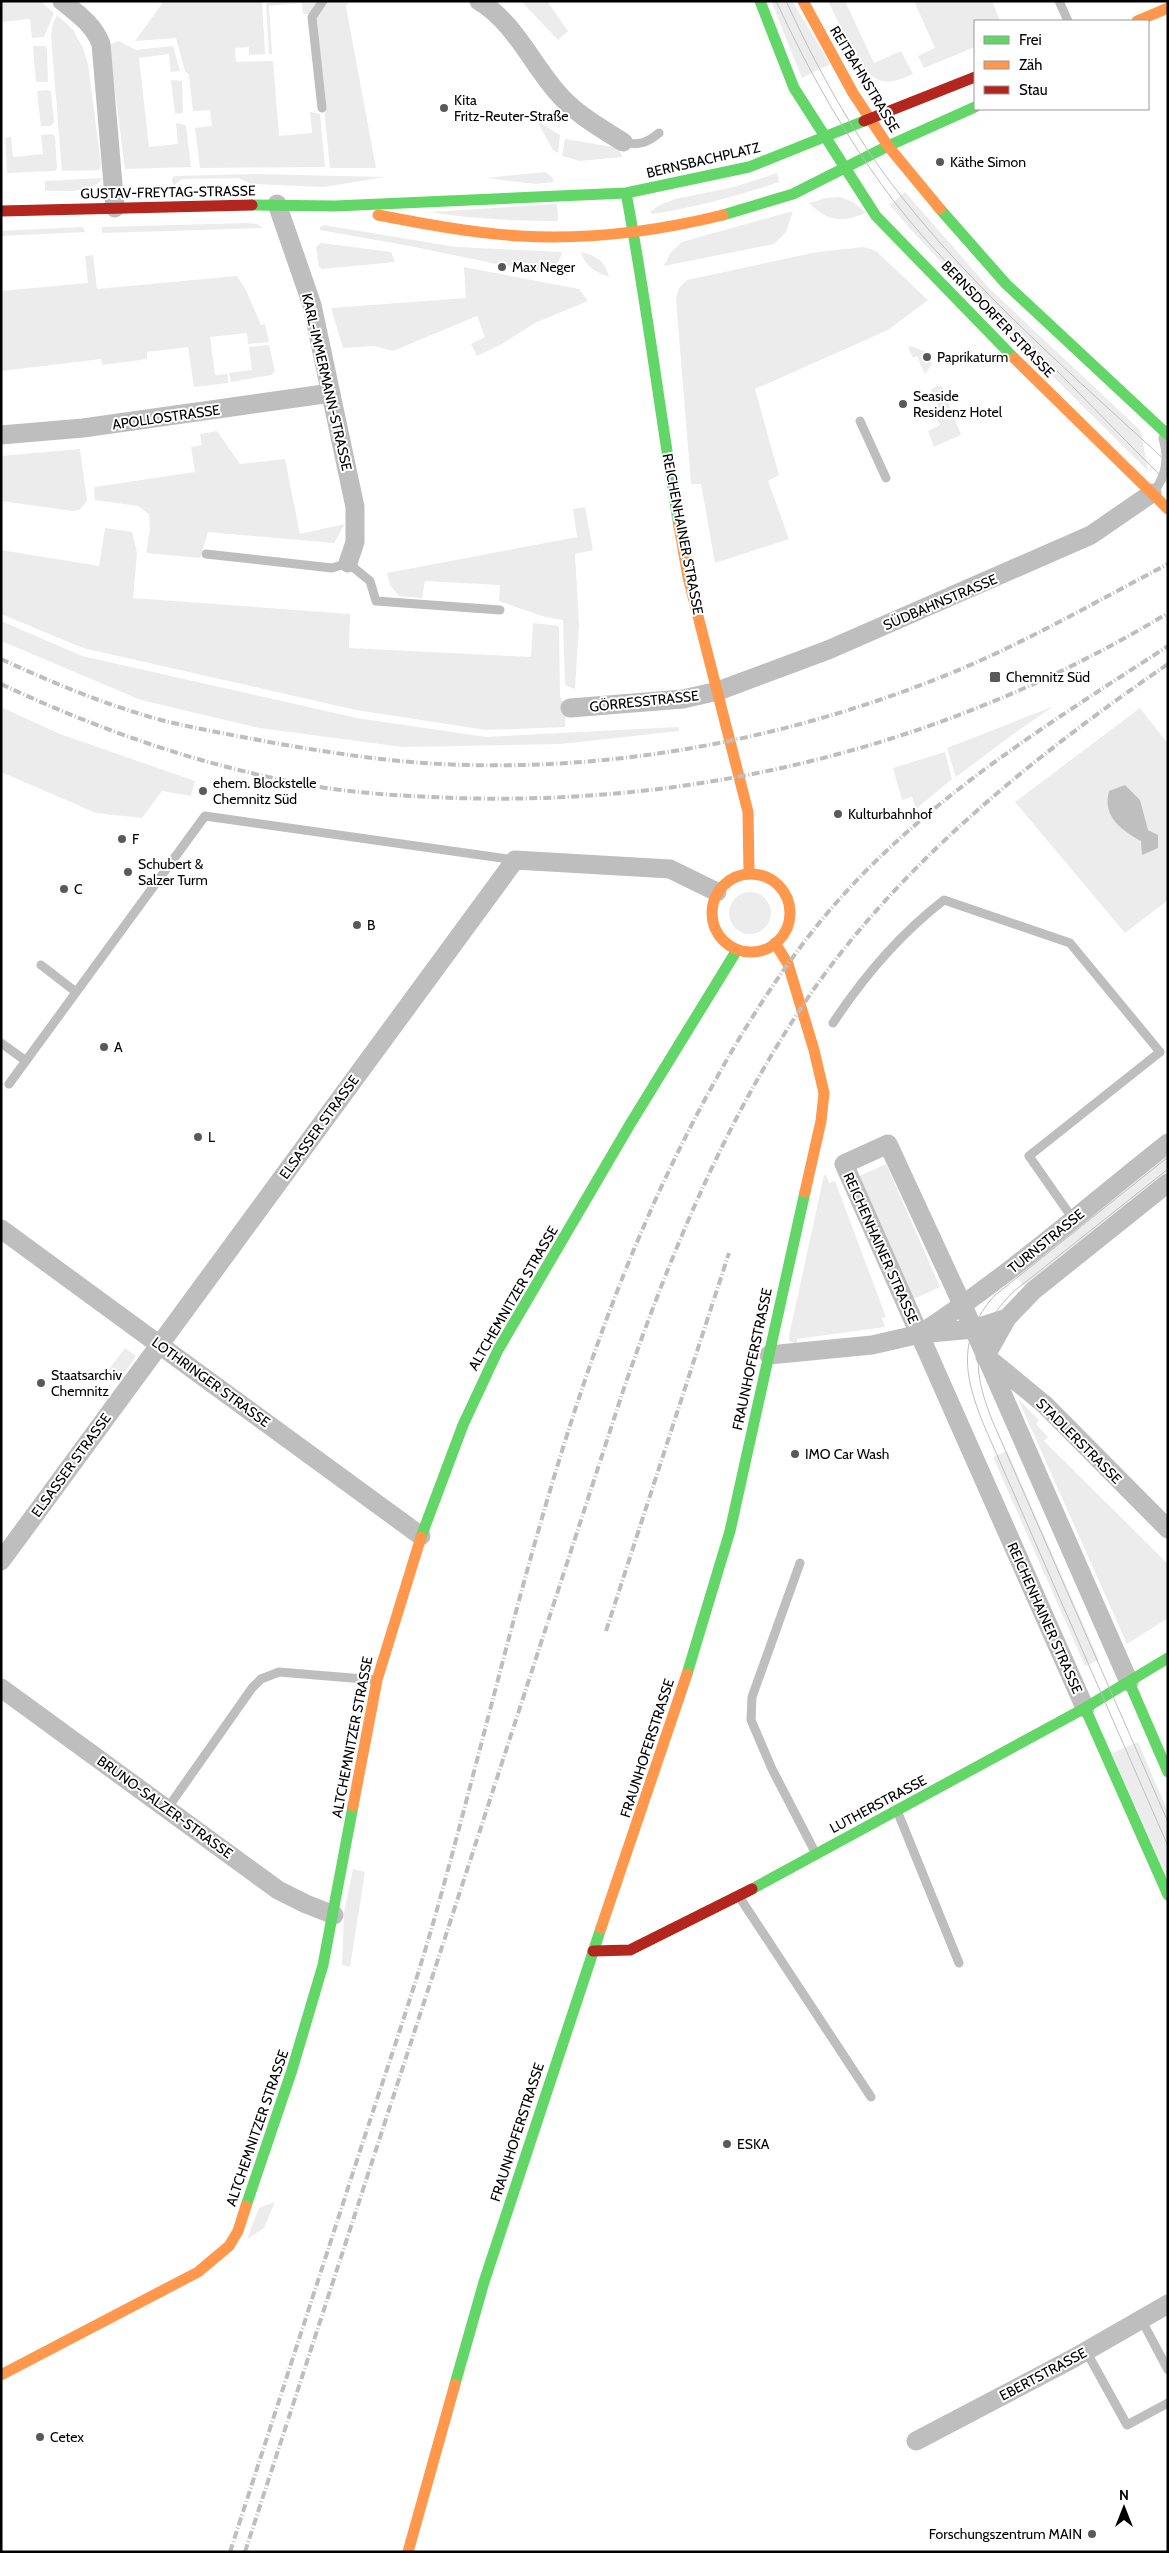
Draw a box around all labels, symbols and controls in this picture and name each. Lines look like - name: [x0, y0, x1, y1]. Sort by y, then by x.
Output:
- legend: [974, 20, 1149, 110]
- street label: REITBAHNSTRASSE: [826, 23, 904, 136]
- text: Frei: [1019, 31, 1042, 49]
- text: Zäh: [1019, 56, 1042, 74]
- text: Stau: [1019, 81, 1048, 99]
- place label: Kita Fritz-Reuter-Straße: [454, 91, 568, 125]
- marker: Kita Fritz-Reuter-Straße: [438, 102, 450, 114]
- street label: BERNSBACHPLATZ: [644, 138, 762, 182]
- place label: Käthe Simon: [950, 153, 1026, 171]
- marker: Käthe Simon: [934, 156, 946, 168]
- street label: GUSTAV-FREYTAG-STRASSE: [80, 181, 256, 203]
- street label: BERNSDORFER STRASSE: [938, 257, 1059, 381]
- place label: Max Neger: [512, 258, 576, 276]
- marker: Max Neger: [496, 261, 508, 273]
- street label: KARL-IMMERMANN-STRASSE: [298, 291, 356, 473]
- place label: Paprikaturm: [937, 348, 1008, 366]
- marker: Paprikaturm: [921, 351, 933, 363]
- place label: Seaside Residenz Hotel: [913, 387, 1003, 421]
- marker: Seaside Residenz Hotel: [897, 398, 909, 410]
- street label: APOLLOSTRASSE: [111, 400, 221, 433]
- street label: REICHENHAINER STRASSE: [659, 452, 708, 616]
- street label: SÜDBAHNSTRASSE: [880, 570, 1000, 634]
- place label: Chemnitz Süd: [1006, 668, 1090, 686]
- marker: Chemnitz Süd: [988, 670, 1002, 684]
- street label: GÖRRESSTRASSE: [588, 686, 700, 716]
- place label: ehem. Blockstelle Chemnitz Süd: [213, 774, 316, 808]
- marker: ehem. Blockstelle Chemnitz Süd: [197, 785, 209, 797]
- place label: Kulturbahnhof: [848, 805, 933, 823]
- marker: Kulturbahnhof: [832, 808, 844, 820]
- place label: F: [132, 830, 140, 848]
- marker: F: [116, 833, 128, 845]
- place label: Schubert & Salzer Turm: [138, 855, 208, 889]
- marker: Schubert & Salzer Turm: [122, 866, 134, 878]
- place label: C: [74, 880, 83, 898]
- marker: C: [58, 883, 70, 895]
- place label: B: [367, 916, 375, 934]
- marker: B: [351, 919, 363, 931]
- place label: A: [114, 1038, 123, 1056]
- marker: A: [98, 1041, 110, 1053]
- street label: ELSASSER STRASSE: [275, 1071, 363, 1182]
- place label: L: [208, 1128, 215, 1146]
- marker: L: [192, 1131, 204, 1143]
- street label: REICHENHAINER STRASSE: [839, 1169, 923, 1327]
- street label: TURNSTRASSE: [1004, 1205, 1088, 1277]
- street label: ALTCHEMNITZER STRASSE: [464, 1222, 562, 1374]
- street label: FRAUNHOFERSTRASSE: [728, 1286, 776, 1432]
- street label: LOTHRINGER STRASSE: [148, 1333, 274, 1431]
- place label: Staatsarchiv Chemnitz: [51, 1366, 122, 1400]
- marker: Staatsarchiv Chemnitz: [35, 1377, 47, 1389]
- street label: STADLERSTRASSE: [1032, 1394, 1126, 1488]
- street label: ELSASSER STRASSE: [27, 1409, 115, 1520]
- place label: IMO Car Wash: [805, 1445, 889, 1463]
- marker: IMO Car Wash: [789, 1448, 801, 1460]
- street label: REICHENHAINER STRASSE: [1003, 1539, 1087, 1697]
- street label: ALTCHEMNITZER STRASSE: [328, 1654, 377, 1819]
- street label: FRAUNHOFERSTRASSE: [616, 1676, 678, 1820]
- street label: BRUNO-SALZER-STRASSE: [94, 1752, 237, 1863]
- street label: LUTHERSTRASSE: [826, 1771, 930, 1837]
- street label: ALTCHEMNITZER STRASSE: [222, 2047, 292, 2209]
- street label: FRAUNHOFERSTRASSE: [486, 2060, 548, 2204]
- place label: ESKA: [737, 2135, 770, 2153]
- marker: ESKA: [721, 2138, 733, 2150]
- street label: EBERTSTRASSE: [996, 2343, 1090, 2405]
- place label: Cetex: [50, 2428, 84, 2446]
- marker: Cetex: [34, 2431, 46, 2443]
- north arrow: [1099, 2483, 1149, 2533]
- text: N: [1119, 2486, 1129, 2504]
- place label: Forschungszentrum MAIN: [929, 2525, 1082, 2543]
- marker: Forschungszentrum MAIN: [1086, 2528, 1098, 2540]

